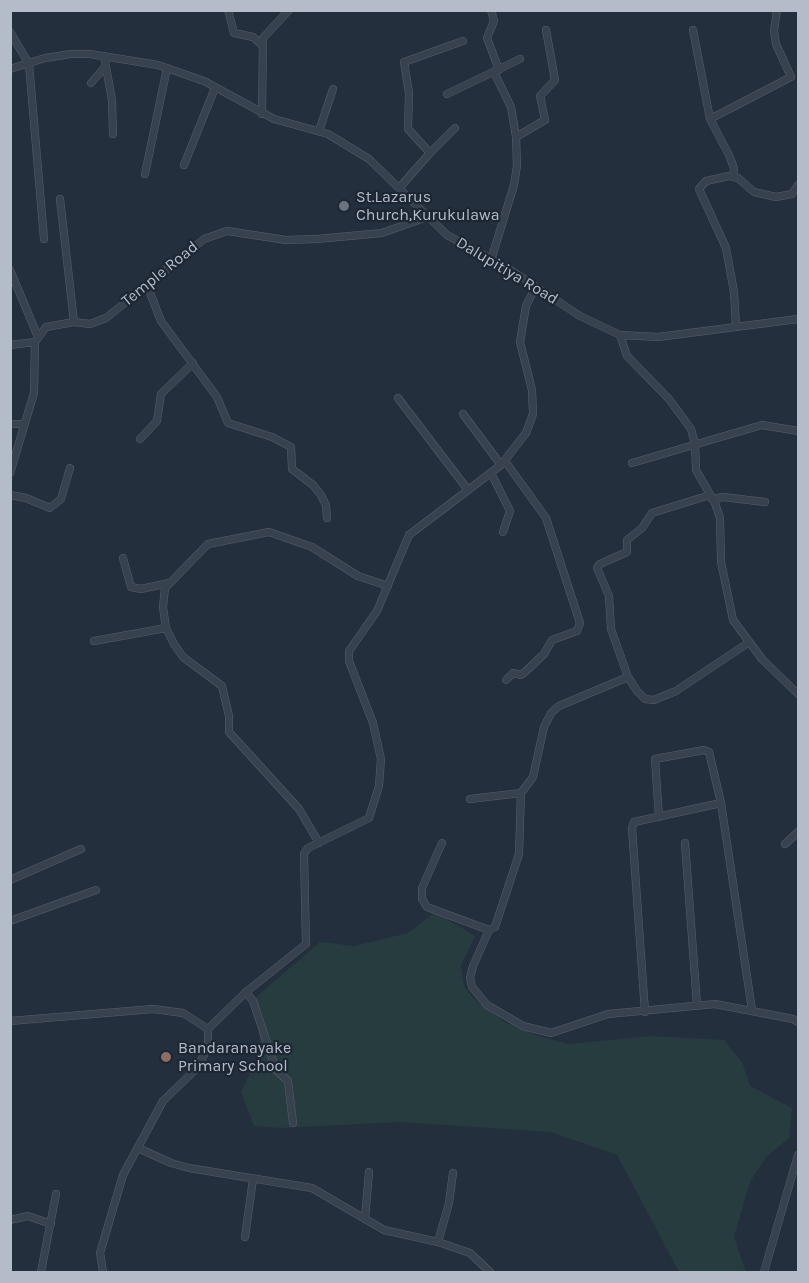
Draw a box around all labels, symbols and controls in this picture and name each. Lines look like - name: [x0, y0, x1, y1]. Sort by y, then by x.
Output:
- place label: St.Lazarus Church,Kurukulawa: [356, 187, 499, 225]
- marker: St.Lazarus Church,Kurukulawa: [337, 199, 351, 213]
- street label: Dalupitiya Road: [453, 233, 561, 309]
- street label: Temple Road: [118, 237, 202, 311]
- place label: Bandaranayake Primary School: [178, 1038, 291, 1076]
- marker: Bandaranayake Primary School: [159, 1050, 173, 1064]

